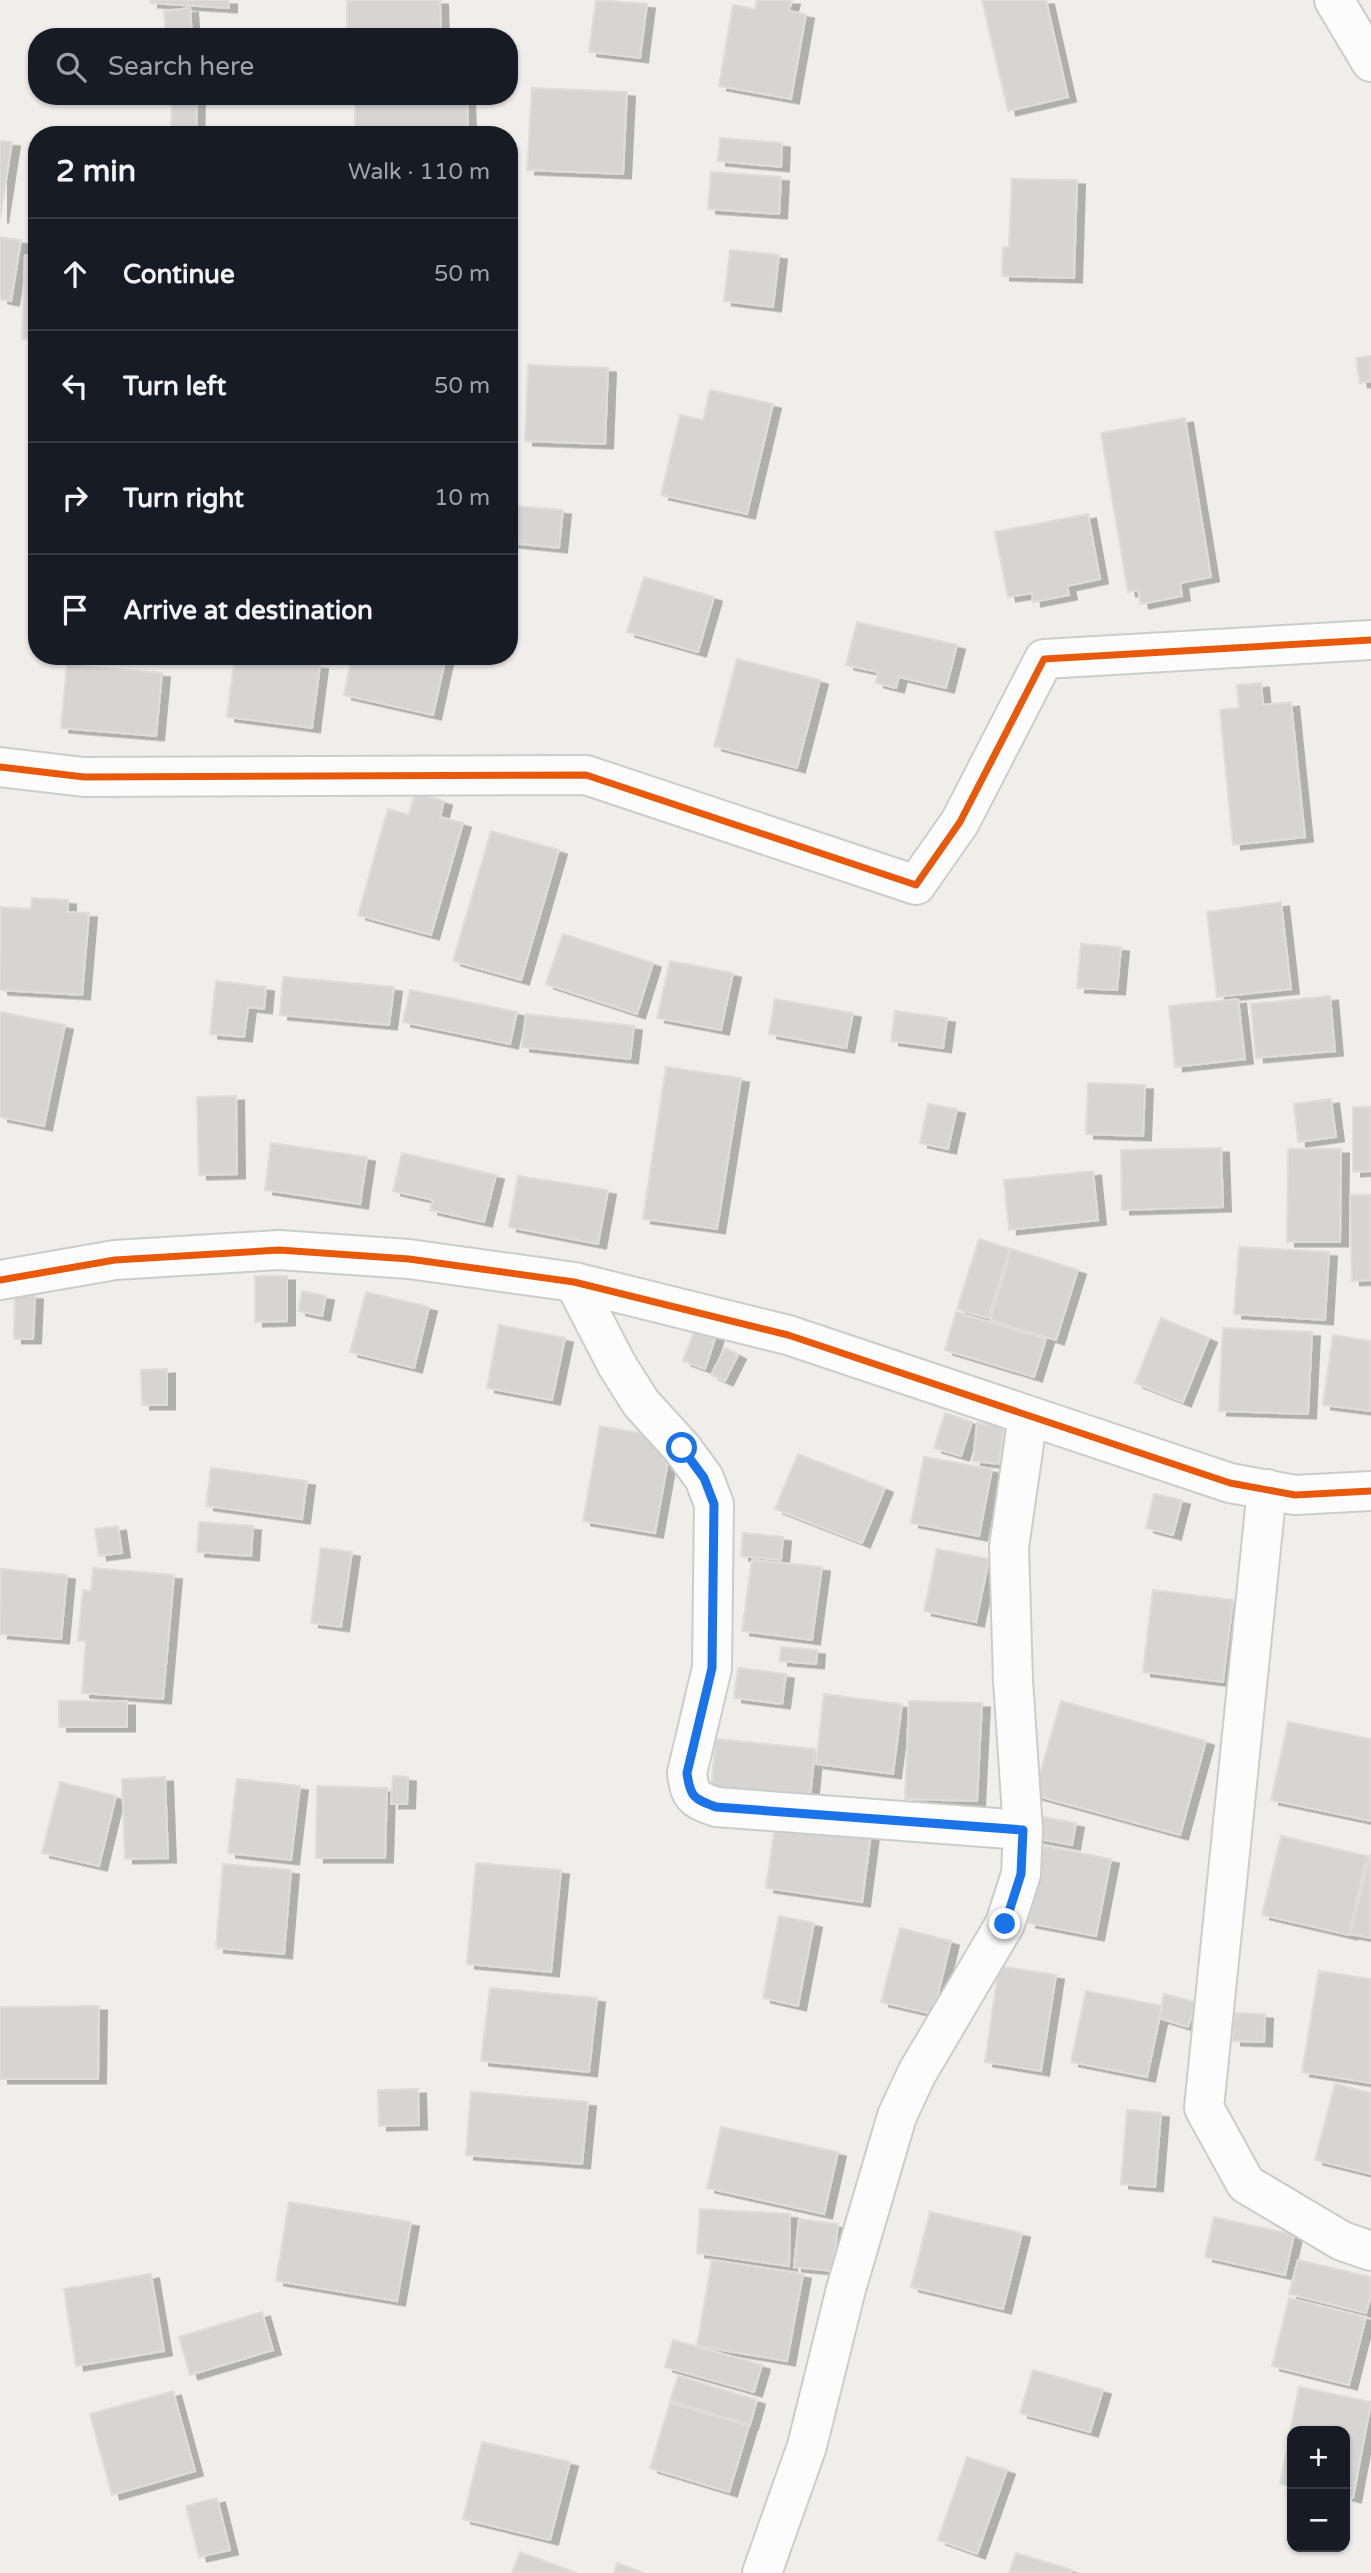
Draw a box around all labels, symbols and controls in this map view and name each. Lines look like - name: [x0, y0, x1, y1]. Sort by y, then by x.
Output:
- search box: [28, 28, 518, 105]
- icon: search: [52, 48, 90, 86]
- text: Search here: [108, 51, 254, 82]
- text: 2 min: [56, 153, 136, 190]
- text: Walk · 110 m: [348, 158, 490, 186]
- icon: ahead: [56, 255, 94, 293]
- text: Continue: [123, 259, 235, 290]
- text: 50 m: [434, 260, 490, 288]
- icon: left: [56, 367, 94, 405]
- text: Turn left: [123, 371, 226, 402]
- text: 50 m: [434, 372, 490, 400]
- icon: right: [56, 479, 94, 517]
- text: Turn right: [123, 483, 244, 514]
- text: 10 m: [434, 484, 490, 512]
- icon: arrive: [56, 591, 94, 629]
- text: Arrive at destination: [123, 595, 373, 626]
- route start: [666, 1432, 697, 1463]
- route end: [989, 1908, 1020, 1939]
- map controls: [1287, 2426, 1350, 2552]
- button: +: [1287, 2426, 1350, 2489]
- button: −: [1287, 2489, 1350, 2552]

